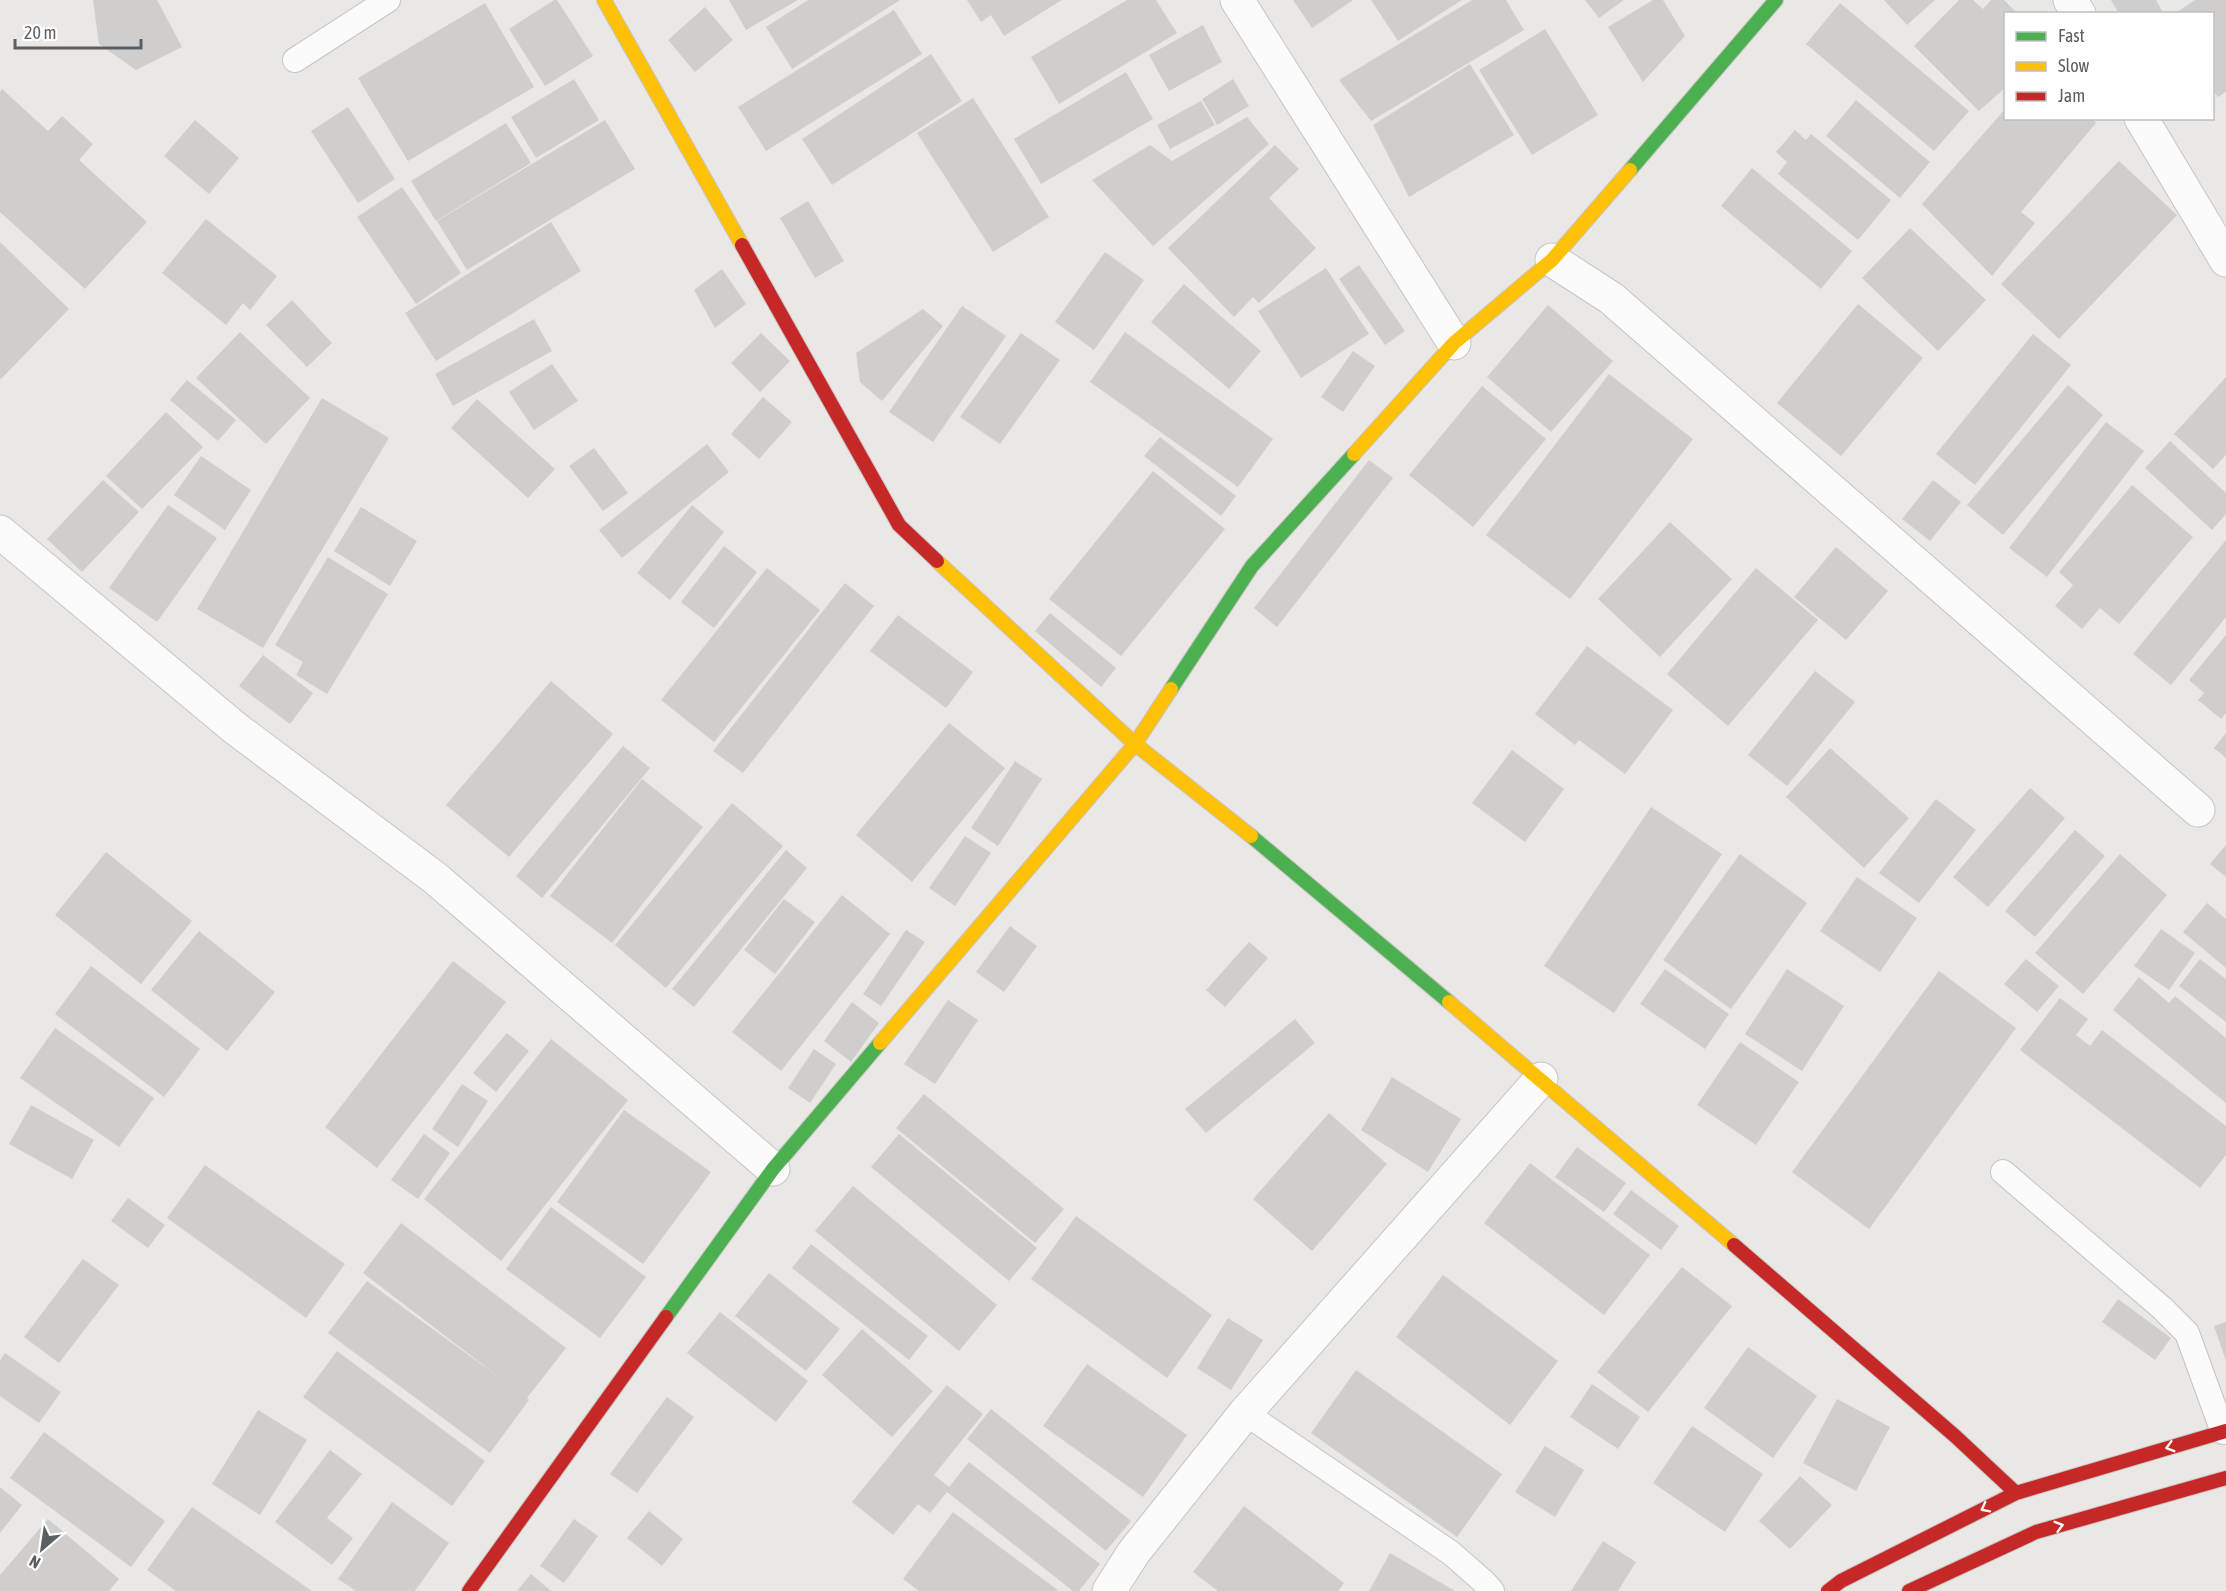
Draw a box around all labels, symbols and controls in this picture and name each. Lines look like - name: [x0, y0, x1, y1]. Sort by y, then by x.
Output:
- scale bar: [15, 12, 141, 50]
- legend: [2004, 12, 2214, 120]
- text: 20 m: [24, 22, 56, 43]
- text: Fast: [2058, 25, 2085, 46]
- text: Slow: [2058, 55, 2089, 76]
- text: Jam: [2058, 85, 2085, 106]
- one-way arrow: [2165, 1440, 2176, 1452]
- one-way arrow: [1981, 1501, 1992, 1512]
- north arrow: [12, 1519, 72, 1579]
- one-way arrow: [2053, 1521, 2063, 1533]
- text: N: [26, 1552, 43, 1572]

